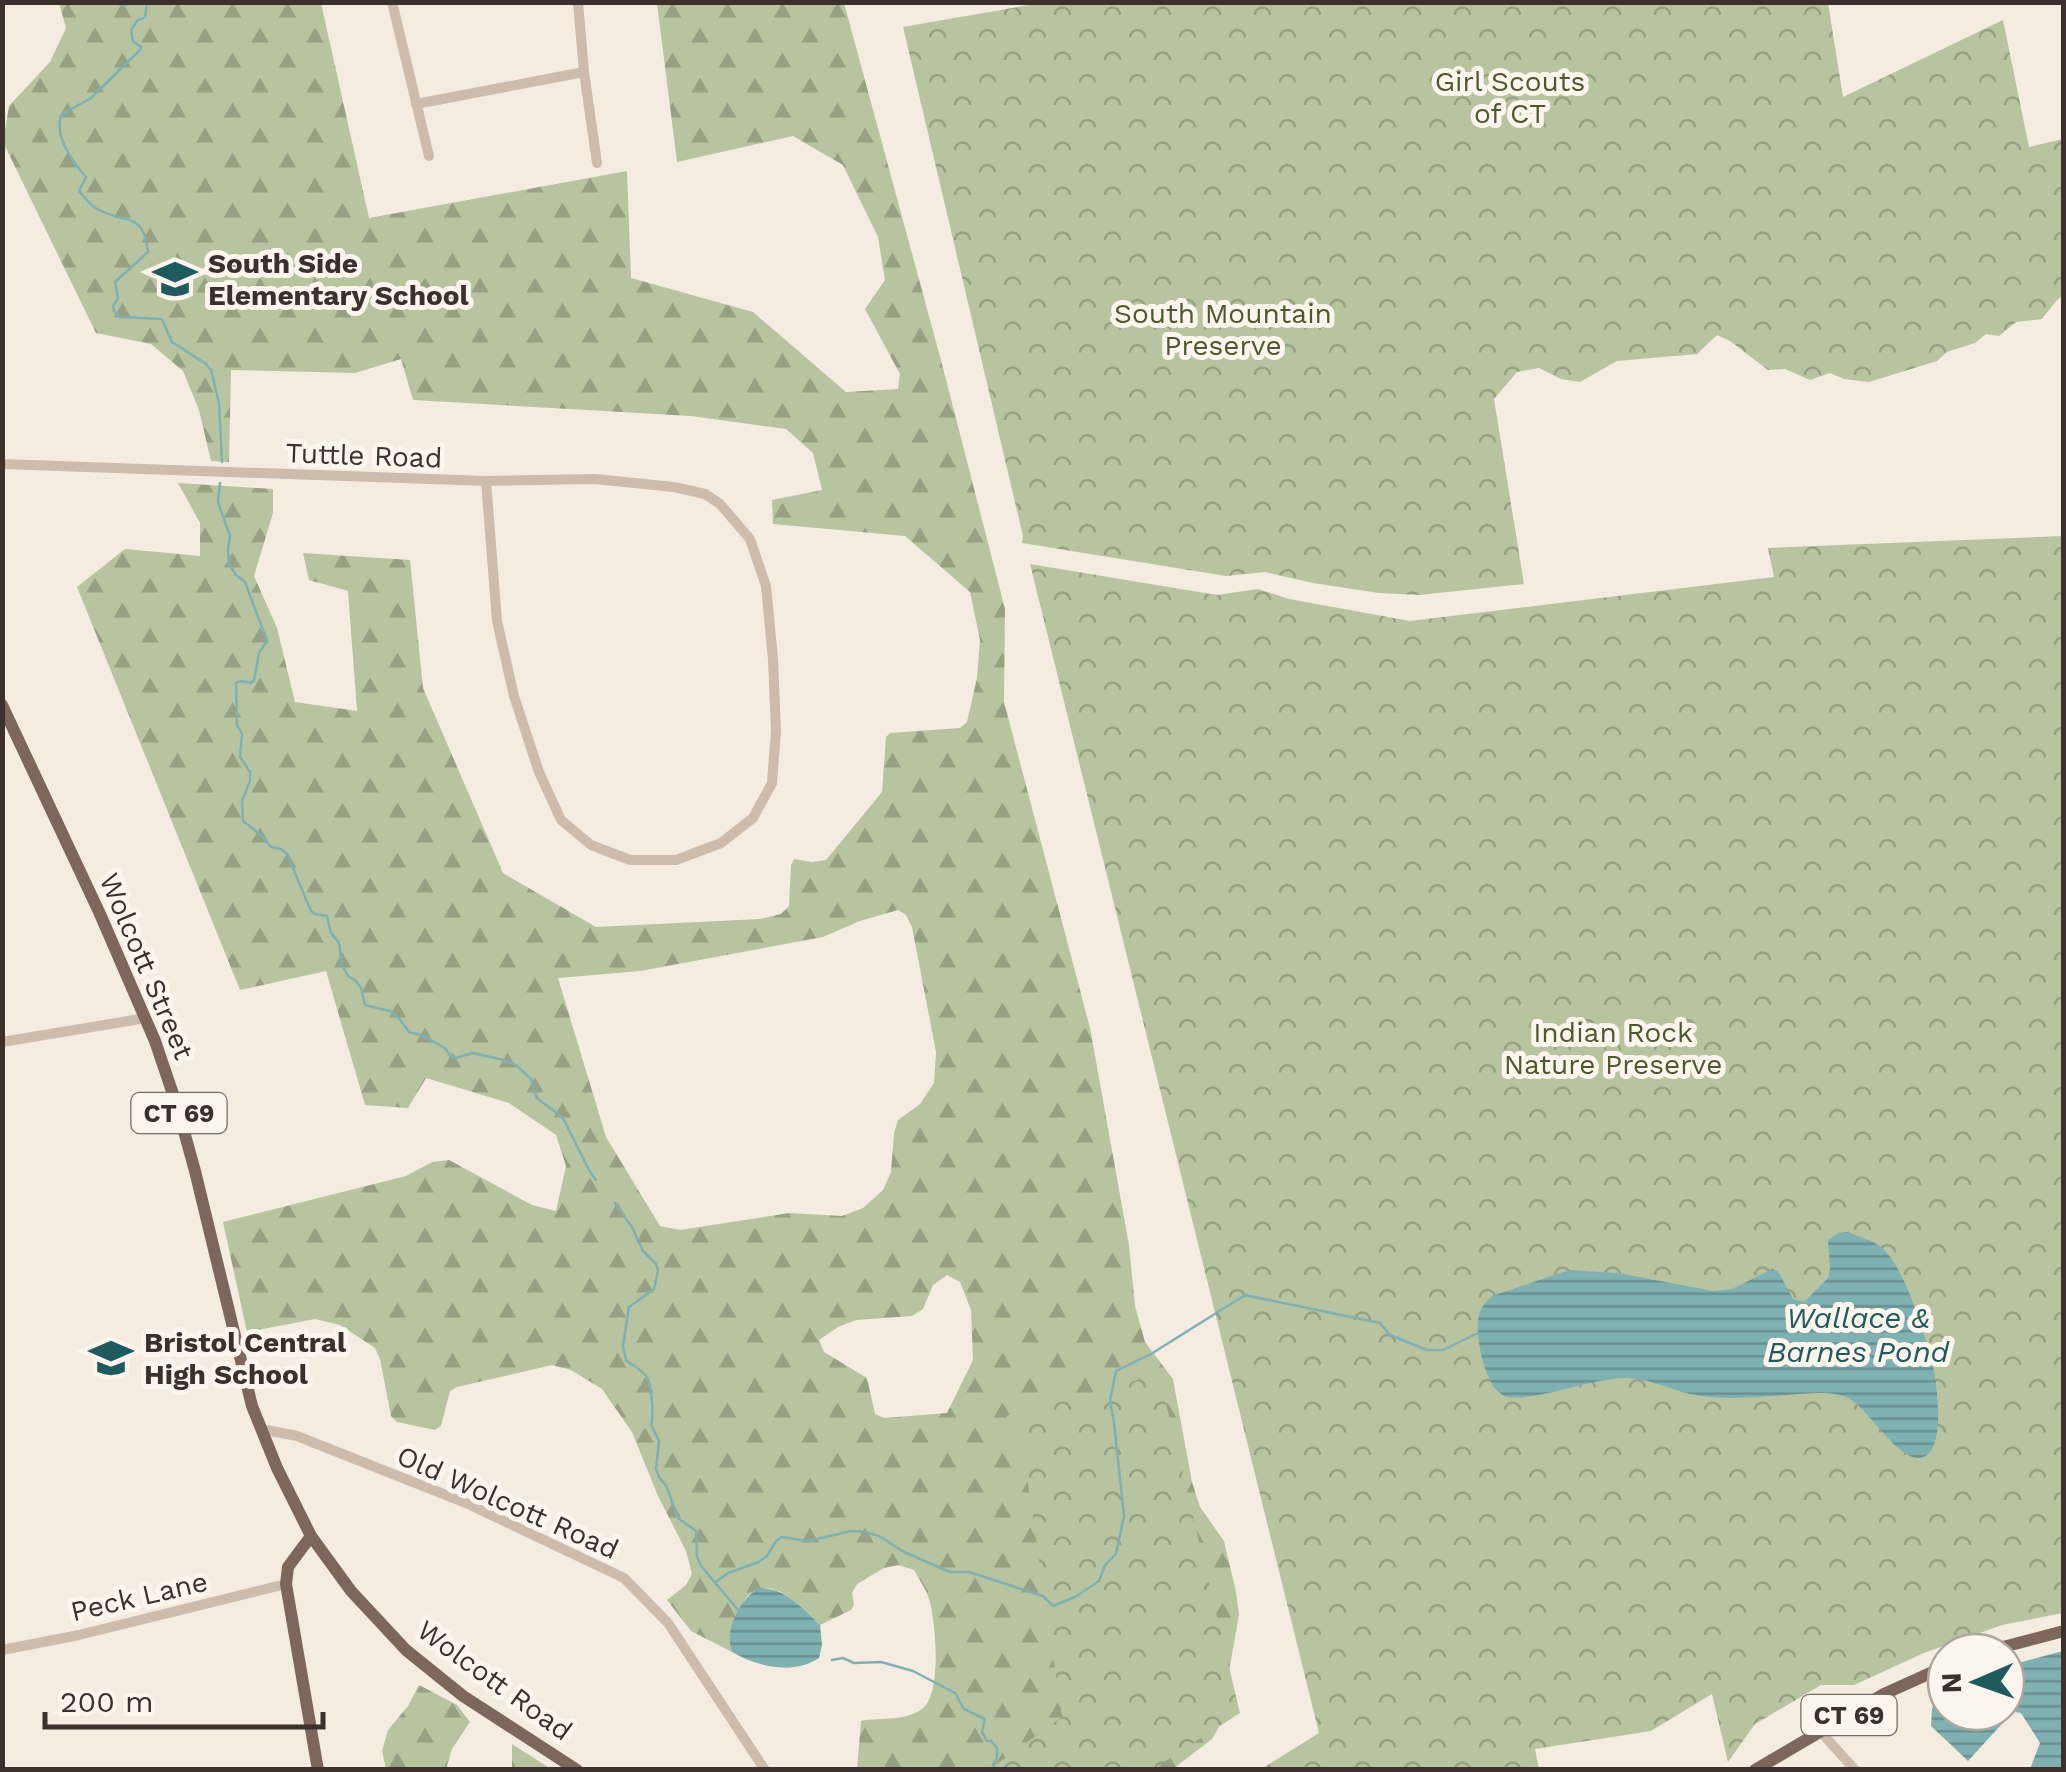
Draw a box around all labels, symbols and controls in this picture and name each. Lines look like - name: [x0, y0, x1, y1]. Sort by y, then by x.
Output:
- park label: Girl Scouts of CT: [1435, 65, 1585, 130]
- place label: South Side Elementary School: [208, 247, 470, 312]
- school or university icon: South Side Elementary School: [151, 255, 199, 303]
- park label: South Mountain Preserve: [1114, 297, 1332, 362]
- street label: Tuttle Road: [285, 436, 443, 475]
- street label: Wolcott Street: [92, 868, 201, 1064]
- park label: Indian Rock Nature Preserve: [1504, 1016, 1722, 1081]
- road number: CT 69: [132, 1093, 226, 1133]
- water label: Wallace & Barnes Pond: [1767, 1300, 1951, 1369]
- place label: Bristol Central High School: [144, 1326, 347, 1391]
- school or university icon: Bristol Central High School: [87, 1334, 135, 1382]
- street label: Old Wolcott Road: [392, 1439, 624, 1566]
- street label: Peck Lane: [67, 1565, 211, 1628]
- street label: Wolcott Road: [411, 1613, 578, 1748]
- north arrow: [1926, 1632, 2026, 1732]
- scale bar: [45, 1667, 322, 1729]
- text: N: [1935, 1672, 1968, 1694]
- text: 200 m: [60, 1684, 154, 1719]
- road number: CT 69: [1802, 1695, 1896, 1735]

